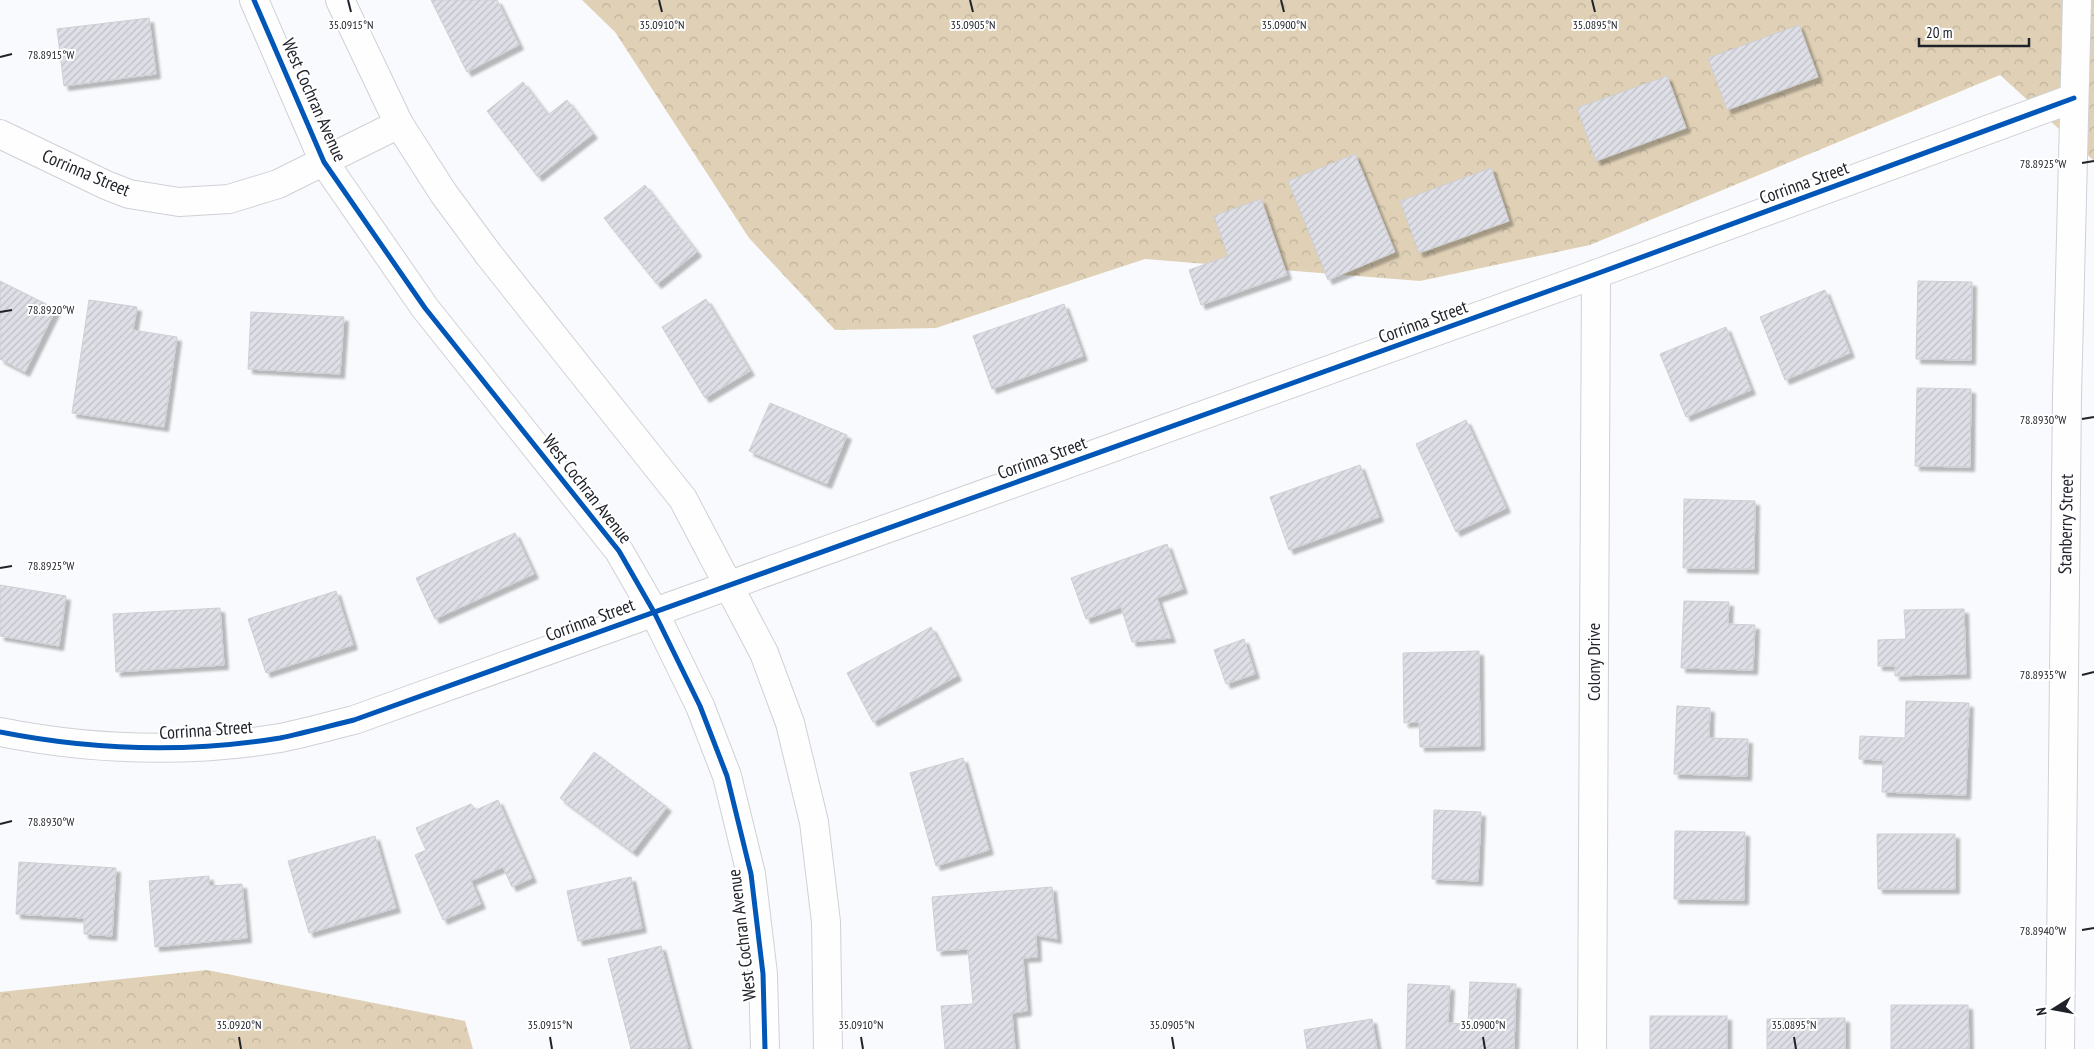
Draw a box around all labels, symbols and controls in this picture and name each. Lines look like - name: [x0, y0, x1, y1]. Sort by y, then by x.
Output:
- scale bar: [1919, 15, 2029, 47]
- text: 35.0915°N: [328, 17, 374, 32]
- text: 35.0910°N: [639, 17, 685, 32]
- text: 35.0905°N: [950, 17, 996, 32]
- text: 35.0900°N: [1261, 17, 1307, 32]
- text: 35.0895°N: [1572, 17, 1618, 32]
- text: 20 m: [1926, 23, 1952, 42]
- street label: West Cochran Avenue: [277, 35, 352, 165]
- text: 78.8915°W: [28, 47, 74, 62]
- street label: Corrinna Street: [39, 144, 134, 201]
- street label: Corrinna Street: [1756, 156, 1852, 209]
- text: 78.8925°W: [2020, 156, 2066, 171]
- street label: Corrinna Street: [1375, 295, 1471, 348]
- text: 78.8920°W: [28, 302, 74, 317]
- text: 78.8930°W: [2020, 412, 2066, 427]
- street label: West Cochran Avenue: [538, 429, 637, 548]
- street label: Corrinna Street: [994, 431, 1090, 484]
- street label: Stanberry Street: [2053, 474, 2078, 574]
- text: 78.8925°W: [28, 558, 74, 573]
- street label: Corrinna Street: [542, 593, 638, 646]
- street label: Colony Drive: [1582, 623, 1605, 701]
- text: 78.8935°W: [2020, 667, 2066, 682]
- street label: Corrinna Street: [159, 715, 253, 744]
- text: 78.8930°W: [28, 814, 74, 829]
- street label: West Cochran Avenue: [722, 868, 761, 1002]
- text: 78.8940°W: [2020, 923, 2066, 938]
- north arrow: [2029, 984, 2079, 1034]
- text: N: [2032, 1006, 2051, 1017]
- text: 35.0920°N: [216, 1017, 262, 1032]
- text: 35.0915°N: [527, 1017, 573, 1032]
- text: 35.0910°N: [838, 1017, 884, 1032]
- text: 35.0905°N: [1149, 1017, 1195, 1032]
- text: 35.0900°N: [1460, 1017, 1506, 1032]
- text: 35.0895°N: [1771, 1017, 1817, 1032]

